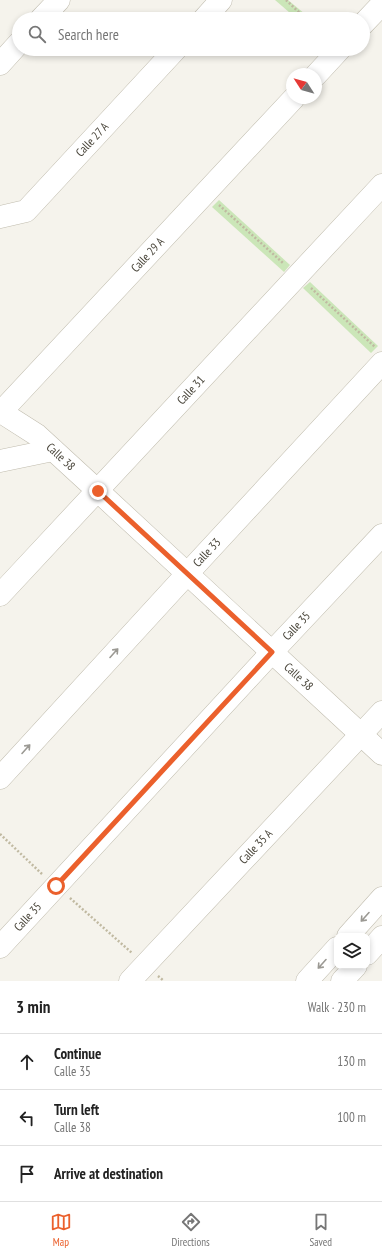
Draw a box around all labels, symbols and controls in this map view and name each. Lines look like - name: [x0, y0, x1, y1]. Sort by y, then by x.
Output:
- search box: [12, 12, 370, 56]
- icon: search: [26, 23, 48, 45]
- text: Search here: [58, 25, 119, 44]
- north arrow: [286, 68, 322, 104]
- street label: Calle 27 A: [72, 119, 112, 160]
- street label: Calle 29 A: [128, 234, 167, 275]
- street label: Calle 31: [173, 372, 208, 407]
- street label: Calle 38: [43, 439, 79, 473]
- route end: [89, 482, 107, 500]
- street label: Calle 33: [189, 535, 224, 570]
- street label: Calle 35: [279, 608, 313, 643]
- one-way arrow: [109, 648, 119, 658]
- street label: Calle 38: [281, 659, 316, 693]
- one-way arrow: [22, 744, 31, 754]
- street label: Calle 35 A: [236, 826, 275, 867]
- route start: [47, 877, 65, 895]
- street label: Calle 35: [10, 899, 44, 934]
- one-way arrow: [360, 912, 370, 922]
- map controls: [334, 933, 370, 969]
- button: layers: [334, 933, 370, 969]
- one-way arrow: [318, 959, 327, 969]
- text: 3 min: [16, 996, 50, 1018]
- text: Walk · 230 m: [308, 999, 366, 1016]
- text: Continue: [54, 1044, 101, 1063]
- icon: ahead: [16, 1051, 38, 1073]
- text: 130 m: [337, 1053, 366, 1070]
- text: Calle 35: [54, 1063, 91, 1080]
- text: Turn left: [54, 1100, 99, 1119]
- icon: left: [16, 1107, 38, 1129]
- text: 100 m: [337, 1109, 366, 1126]
- text: Calle 38: [54, 1119, 91, 1136]
- icon: arrive: [16, 1163, 38, 1185]
- text: Arrive at destination: [54, 1164, 163, 1183]
- tab: Map: [50, 1211, 72, 1249]
- tab: Directions: [172, 1211, 210, 1249]
- tab: Saved: [309, 1211, 332, 1249]

